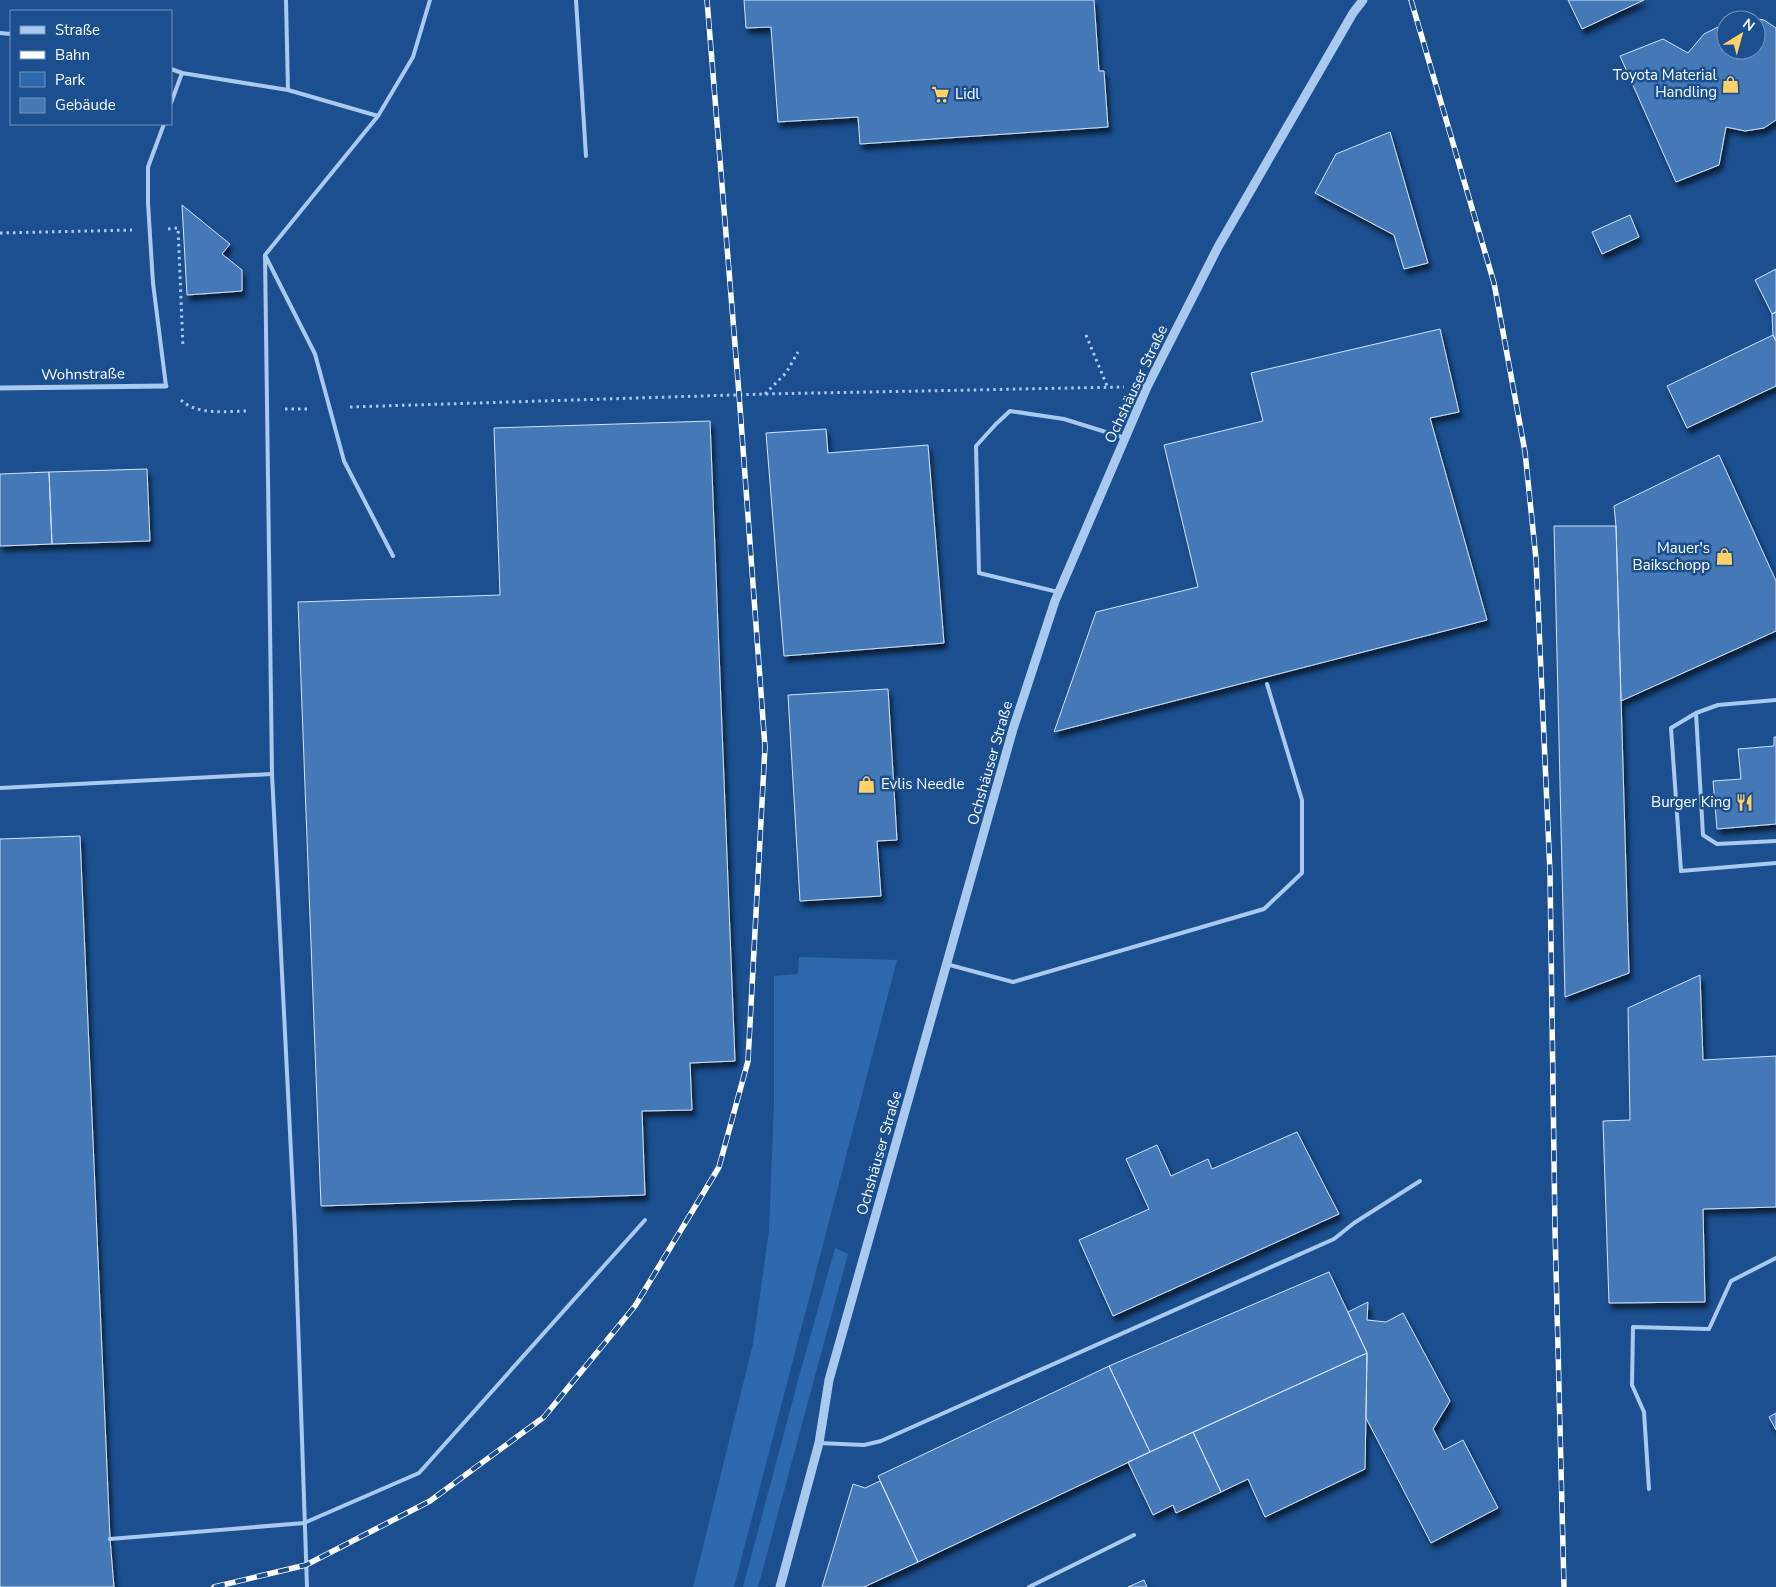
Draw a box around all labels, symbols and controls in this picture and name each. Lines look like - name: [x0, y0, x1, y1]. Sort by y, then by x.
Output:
- legend: [10, 10, 172, 125]
- north arrow: [1716, 10, 1766, 60]
- text: N: [1739, 14, 1758, 36]
- text: Straße: [55, 20, 100, 40]
- text: Bahn: [55, 45, 90, 65]
- place label: Toyota Material Handling: [1613, 65, 1718, 102]
- text: Park: [55, 70, 85, 90]
- shop icon: Toyota Material Handling: [1721, 74, 1741, 94]
- supermarket icon: Lidl: [931, 84, 951, 104]
- place label: Lidl: [955, 84, 980, 104]
- text: Gebäude: [55, 95, 116, 115]
- street label: Ochshäuser Straße: [1100, 322, 1172, 446]
- street label: Wohnstraße: [41, 363, 125, 385]
- place label: Mauer's Baikschopp: [1633, 538, 1710, 575]
- shop icon: Mauer's Baikschopp: [1714, 547, 1734, 567]
- street label: Ochshäuser Straße: [963, 699, 1017, 827]
- shop icon: Evlis Needle: [857, 774, 877, 794]
- place label: Evlis Needle: [881, 774, 964, 794]
- place label: Burger King: [1651, 792, 1731, 812]
- restaurant icon: Burger King: [1735, 792, 1755, 812]
- street label: Ochshäuser Straße: [852, 1089, 906, 1217]

